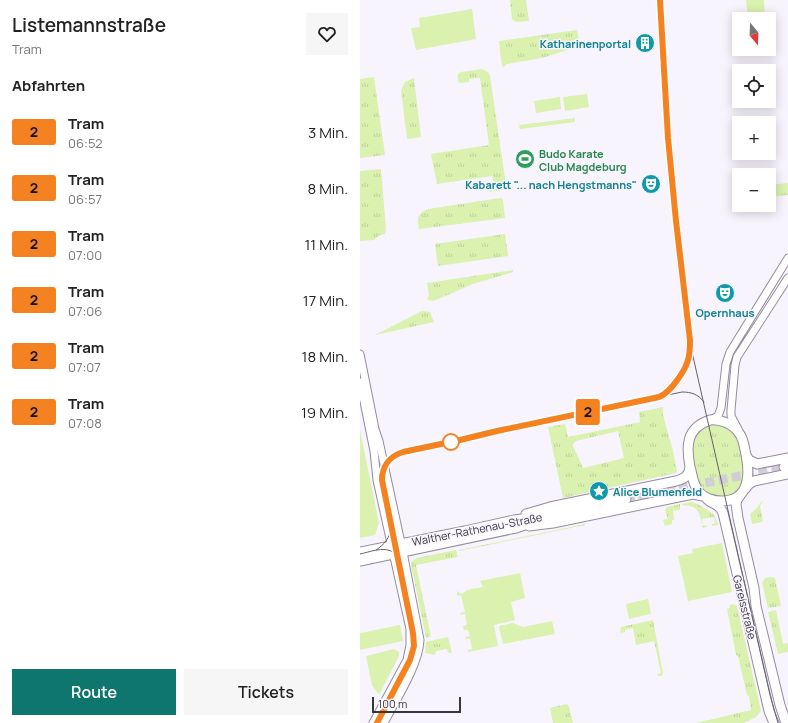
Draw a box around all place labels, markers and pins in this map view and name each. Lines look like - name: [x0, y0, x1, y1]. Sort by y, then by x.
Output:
- building icon: Katharinenportal: [634, 32, 656, 54]
- place label: Katharinenportal: [540, 36, 631, 51]
- place label: Budo Karate Club Magdeburg: [539, 146, 627, 174]
- sports icon: Budo Karate Club Magdeburg: [514, 148, 536, 170]
- theatre icon: Kabarett "... nach Hengstmanns": [640, 173, 662, 195]
- place label: Kabarett "... nach Hengstmanns": [465, 177, 637, 192]
- theatre icon: Opernhaus: [714, 282, 736, 304]
- place label: Opernhaus: [696, 305, 755, 320]
- unlabelled marker: [442, 433, 460, 451]
- place icon: Alice Blumenfeld: [588, 480, 610, 502]
- place label: Alice Blumenfeld: [613, 484, 702, 499]

